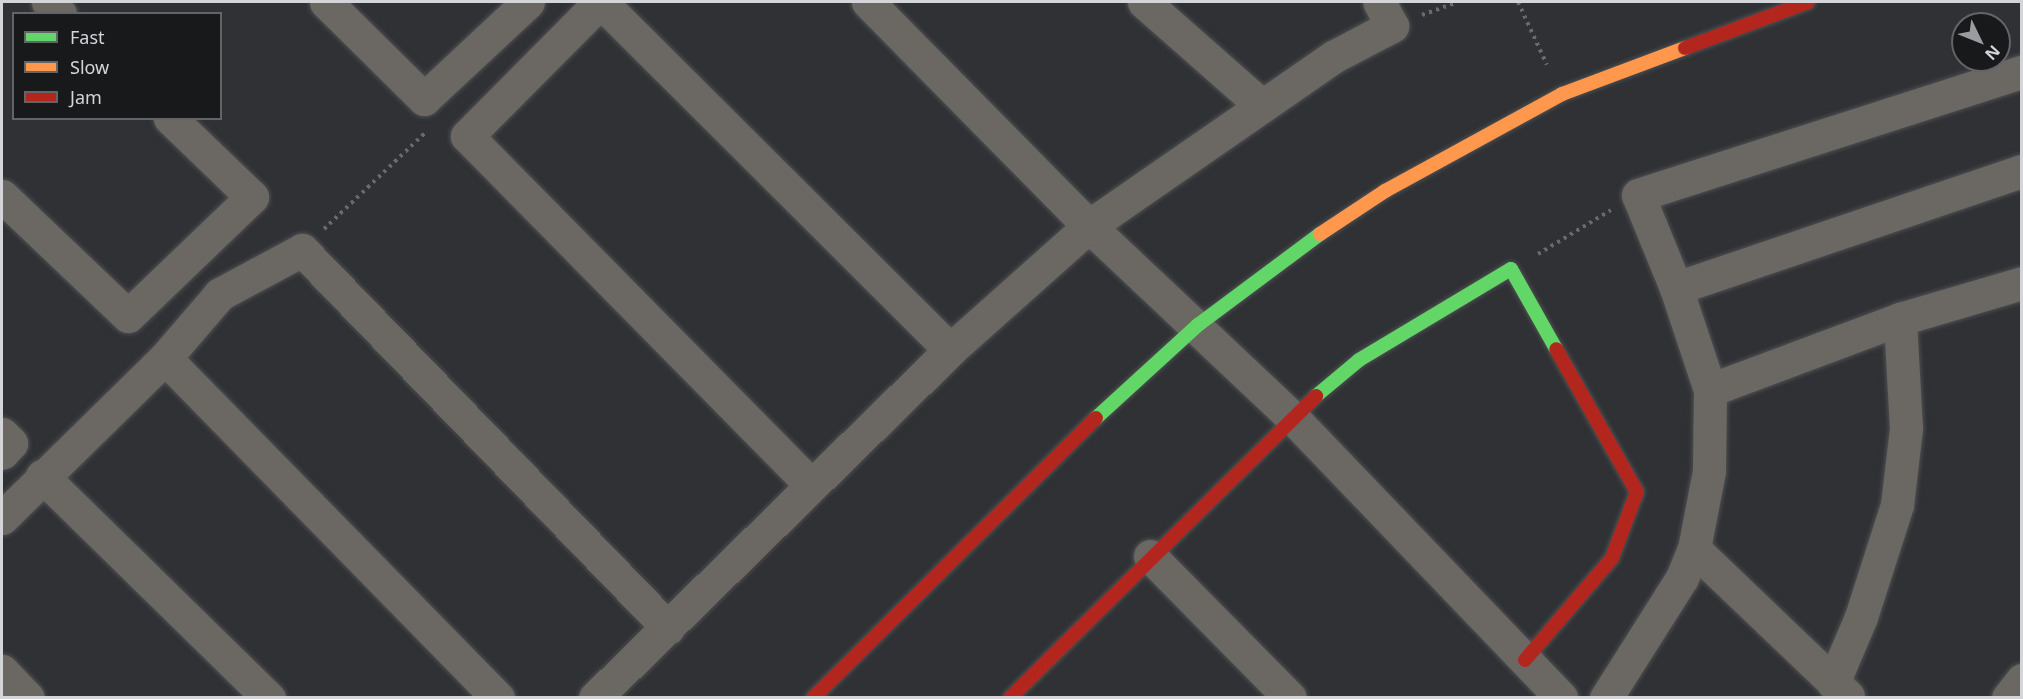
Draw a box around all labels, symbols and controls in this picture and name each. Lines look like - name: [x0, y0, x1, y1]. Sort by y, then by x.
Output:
- legend: [12, 12, 222, 120]
- north arrow: [1951, 12, 2011, 72]
- text: Fast: [70, 25, 105, 49]
- text: N: [1980, 41, 2005, 65]
- text: Slow: [70, 55, 109, 79]
- text: Jam: [70, 85, 102, 109]

